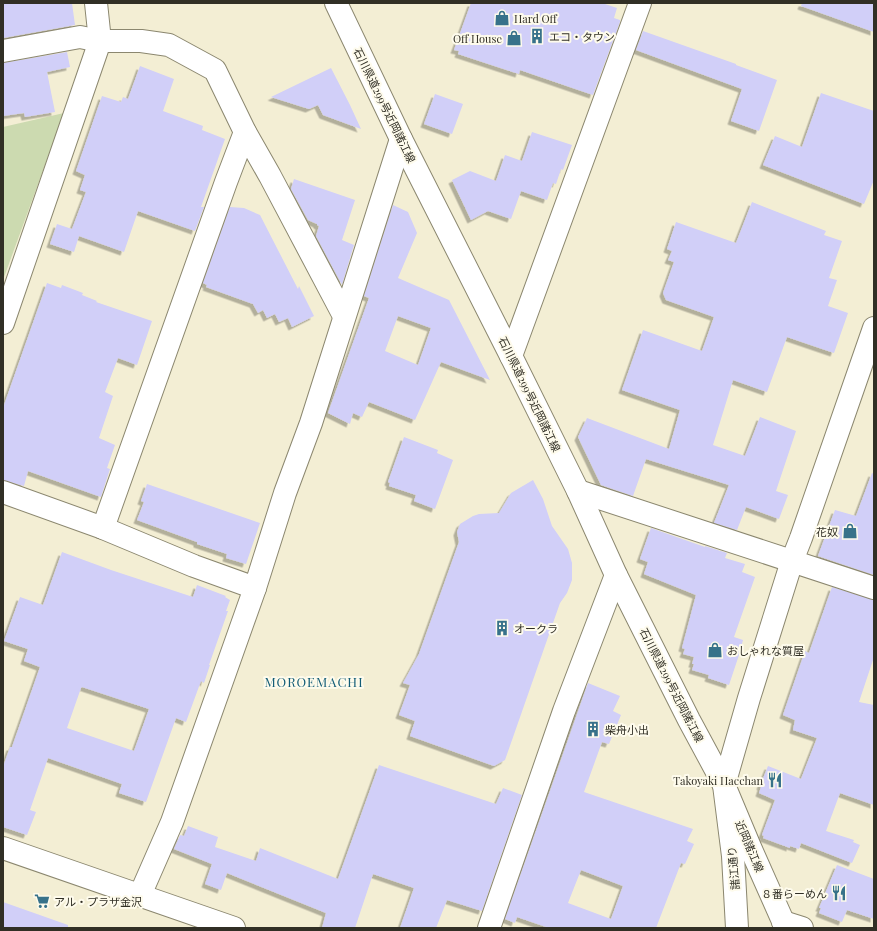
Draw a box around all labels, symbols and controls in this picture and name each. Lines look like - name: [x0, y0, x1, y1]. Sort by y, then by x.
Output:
- shop icon: Hard Off: [493, 9, 511, 27]
- place label: Hard Off: [514, 11, 558, 26]
- building icon: エコ・タウン: [528, 27, 546, 45]
- shop icon: Off House: [505, 29, 523, 47]
- place label: エコ・タウン: [549, 29, 615, 44]
- place label: Off House: [453, 31, 502, 46]
- street label: 石川県道299号近岡諸江線: [351, 45, 419, 165]
- street label: 石川県道299号近岡諸江線: [496, 334, 564, 454]
- shop icon: 花奴: [841, 522, 859, 540]
- place label: 花奴: [816, 524, 838, 539]
- building icon: オークラ: [493, 619, 511, 637]
- place label: オークラ: [514, 621, 558, 636]
- street label: 石川県道299号近岡諸江線: [637, 625, 707, 745]
- shop icon: おしゃれな質屋: [706, 641, 724, 659]
- place label: おしゃれな質屋: [727, 643, 804, 658]
- district label: MOROEMACHI: [264, 673, 364, 690]
- building icon: 柴舟小出: [584, 720, 602, 738]
- place label: 柴舟小出: [605, 722, 649, 737]
- restaurant icon: Takoyaki Hacchan: [766, 771, 784, 789]
- place label: Takoyaki Hacchan: [673, 773, 763, 788]
- street label: 近岡諸江線: [732, 818, 768, 874]
- street label: 諸江通り: [724, 845, 742, 891]
- restaurant icon: ８番らーめん: [830, 884, 848, 902]
- place label: ８番らーめん: [761, 886, 827, 901]
- supermarket icon: アル・プラザ金沢: [33, 892, 51, 910]
- place label: アル・プラザ金沢: [54, 894, 142, 909]

